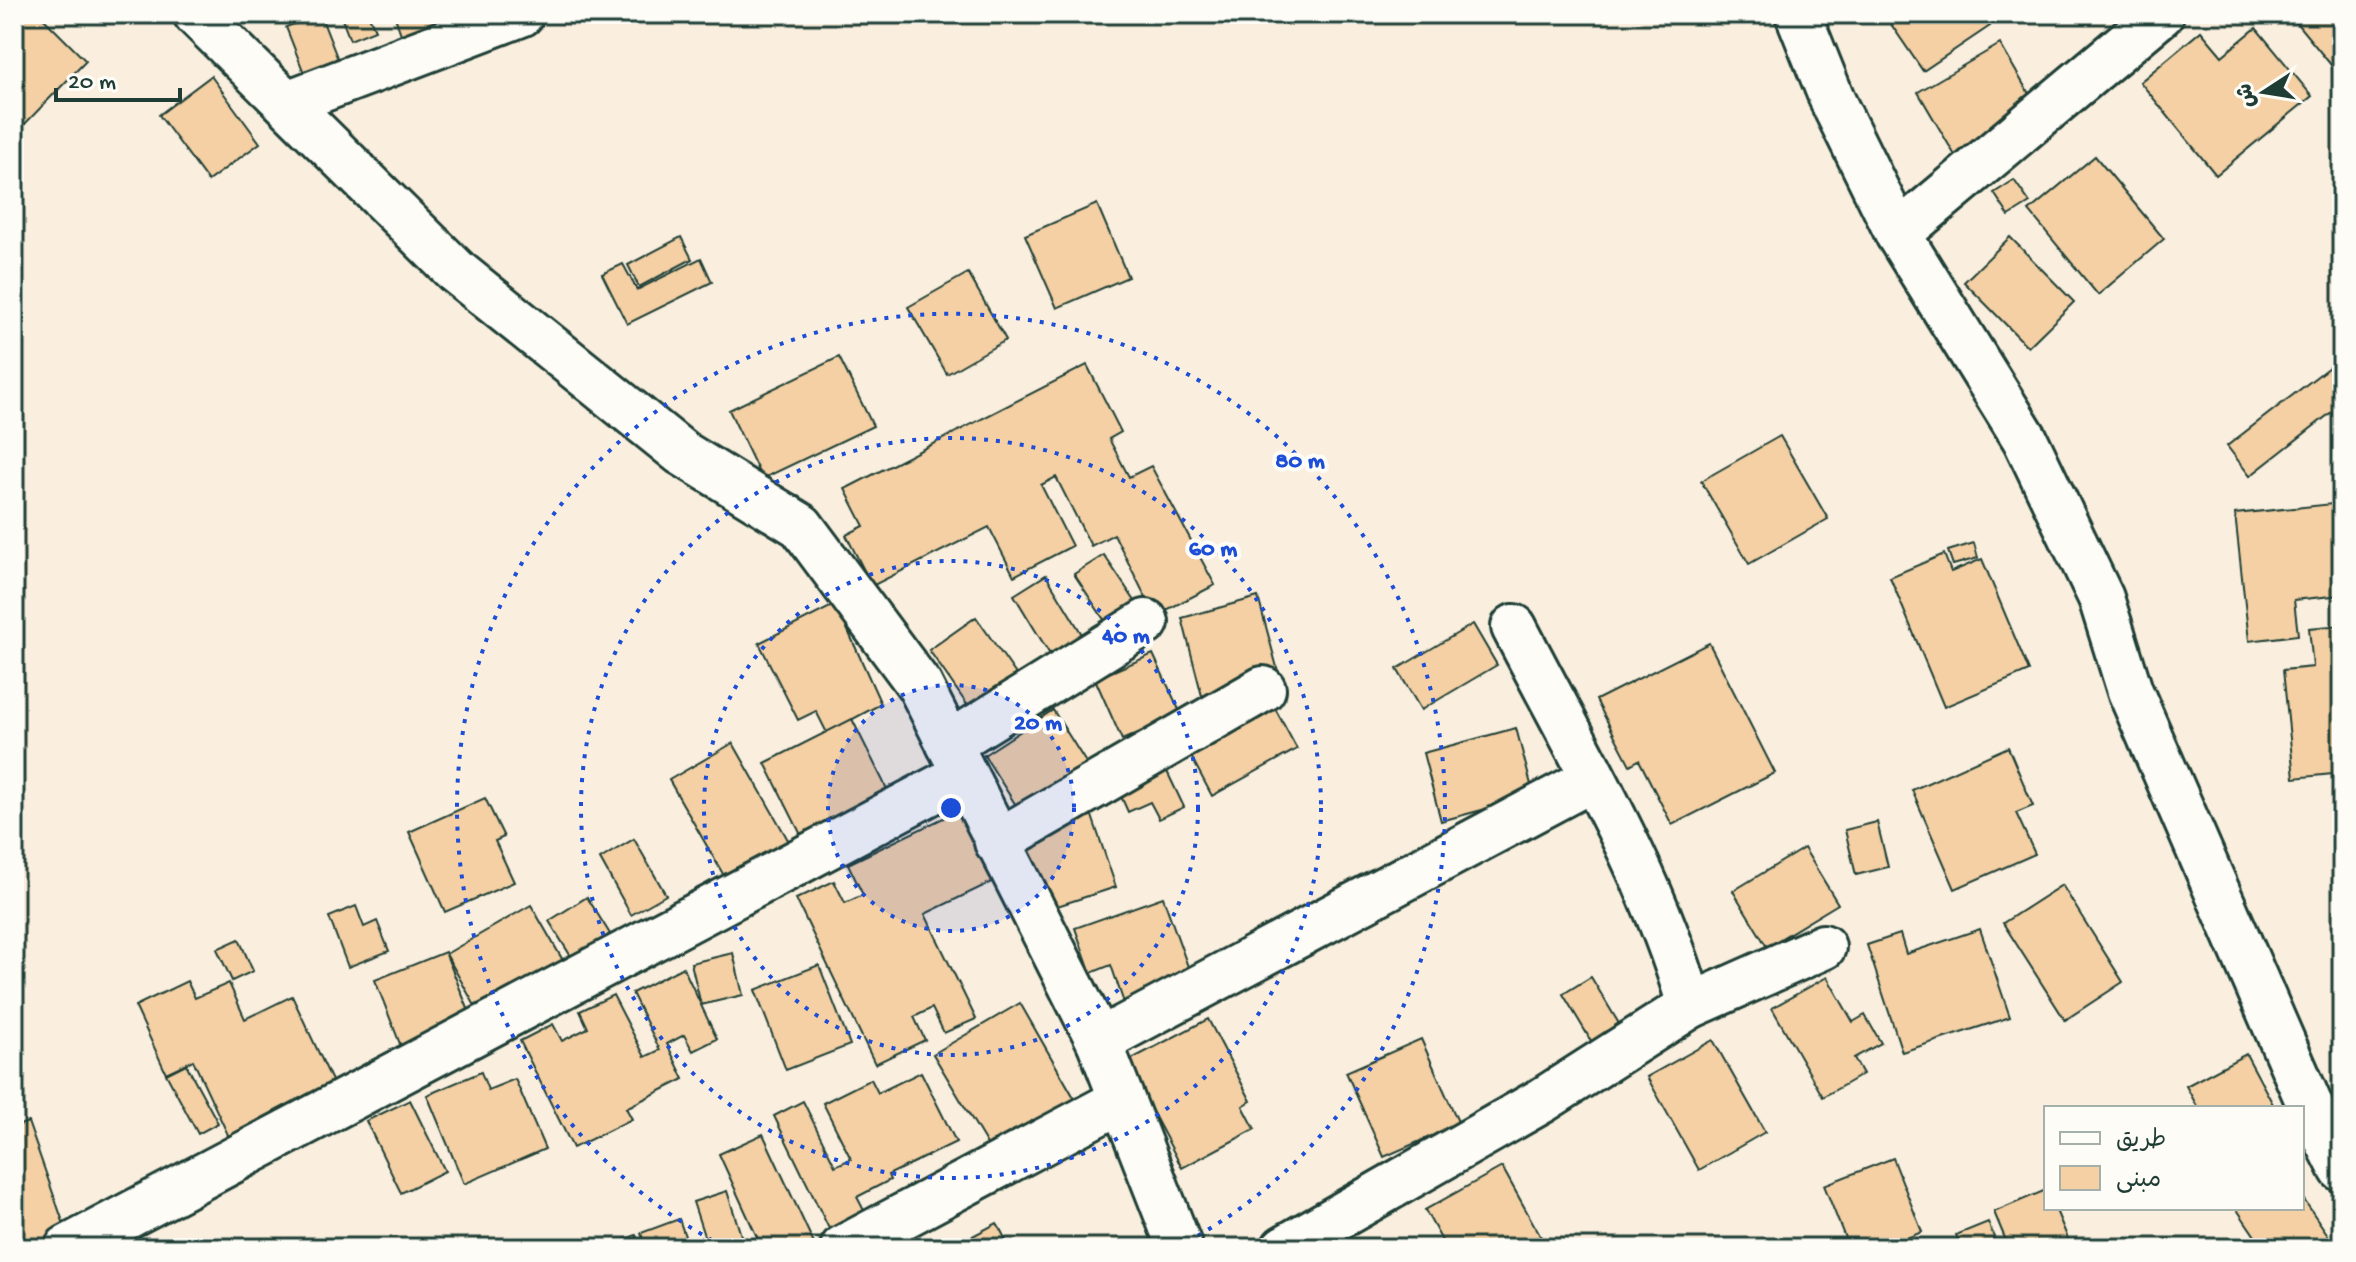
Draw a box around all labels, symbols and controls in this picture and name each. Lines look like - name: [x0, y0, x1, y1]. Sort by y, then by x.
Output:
- scale bar: [56, 52, 180, 102]
- north arrow: [2224, 52, 2304, 132]
- text: 20 m: [68, 69, 116, 98]
- text: ش: [2233, 81, 2264, 110]
- text: 80 m: [1275, 448, 1325, 477]
- text: 60 m: [1189, 536, 1237, 565]
- text: 40 m: [1101, 623, 1150, 652]
- text: 20 m: [1014, 710, 1062, 739]
- centre of rings: [937, 794, 965, 822]
- legend: [2044, 1106, 2304, 1210]
- text: طريق: [2116, 1127, 2166, 1156]
- text: مبنى: [2116, 1167, 2161, 1196]

